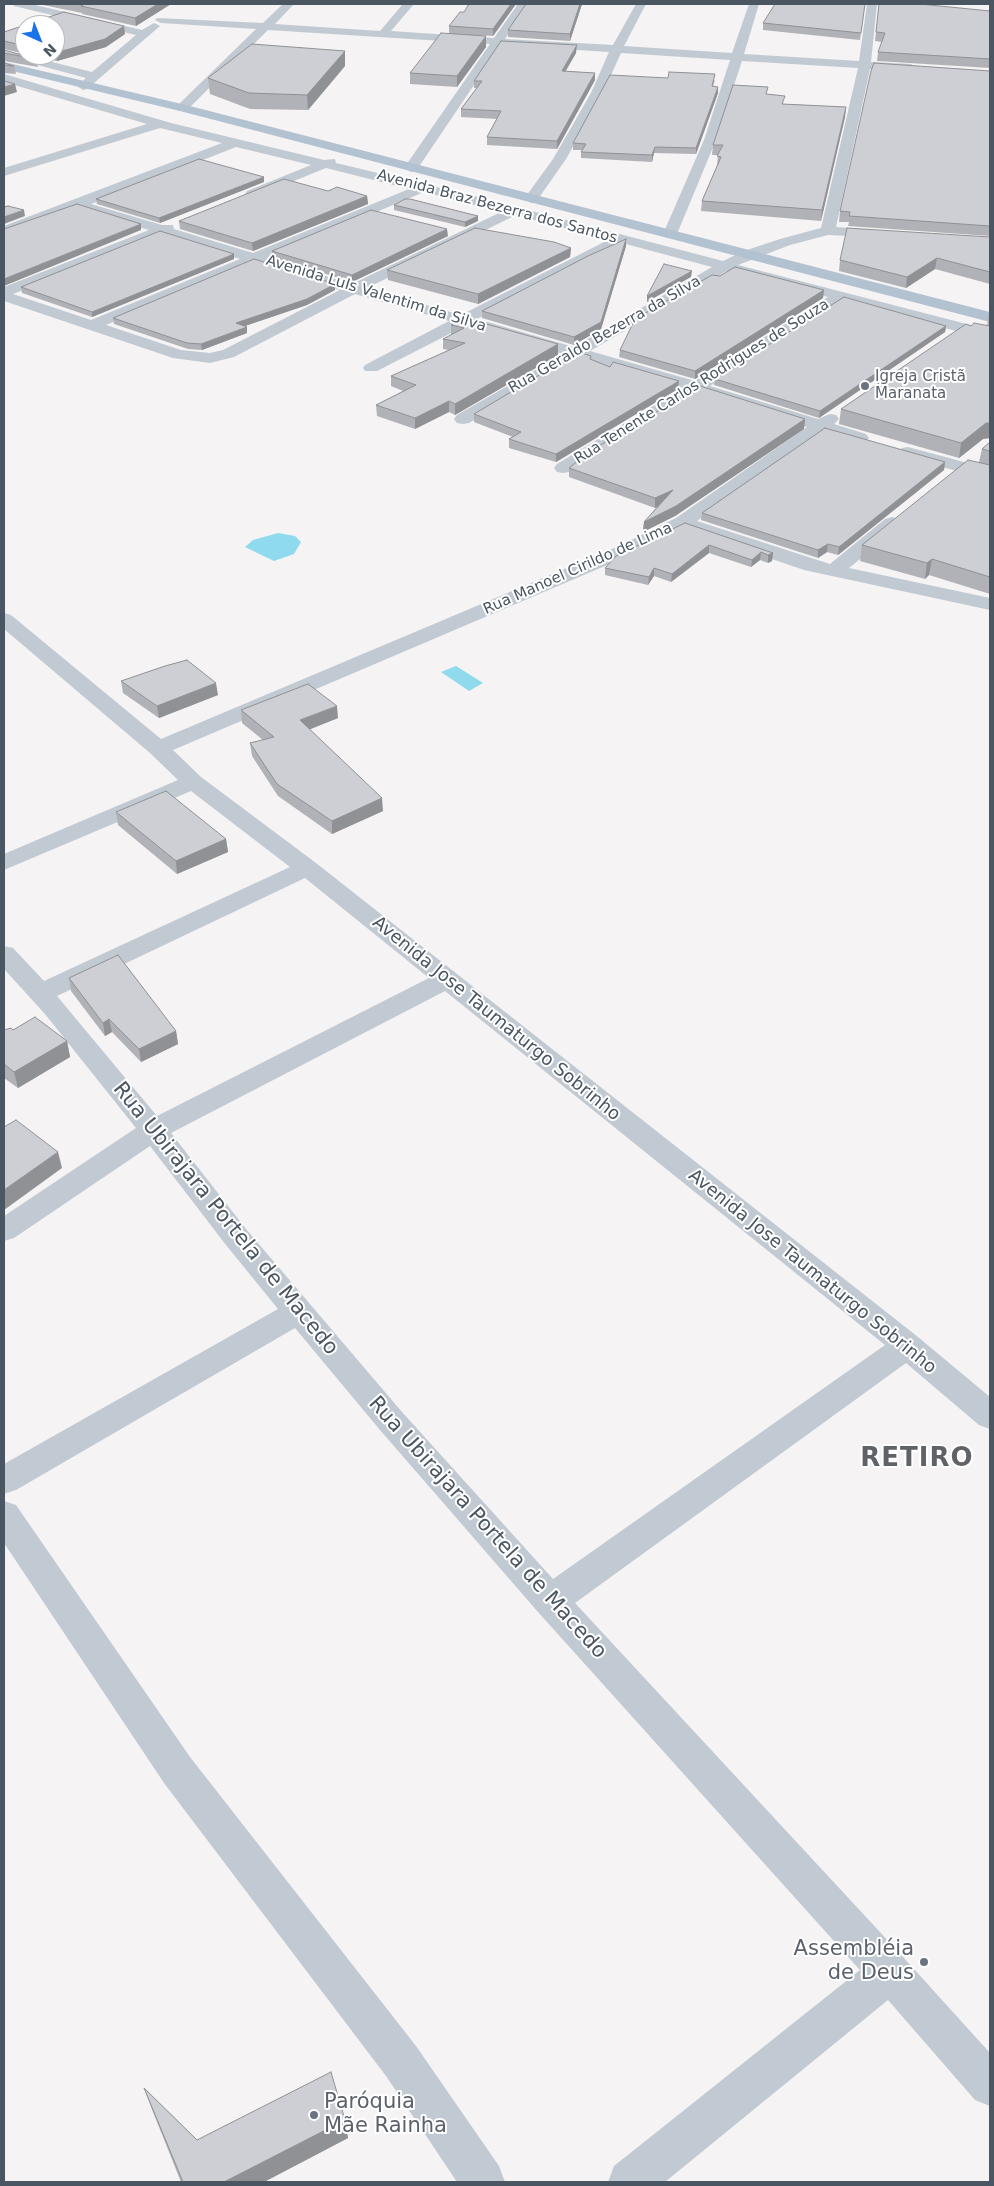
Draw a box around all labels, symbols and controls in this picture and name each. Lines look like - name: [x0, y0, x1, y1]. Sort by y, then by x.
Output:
- north arrow: [15, 15, 65, 65]
- text: N: [40, 40, 59, 60]
- street label: Avenida Braz Bezerra dos Santos: [375, 166, 619, 248]
- street label: Avenida LuIs Valentim da Silva: [264, 252, 488, 336]
- street label: Rua Geraldo Bezerra da Silva: [506, 272, 704, 398]
- street label: Rua Tenente Carlos Rodrigues de Souza: [571, 296, 833, 468]
- place label: Igreja Cristã Maranata: [875, 368, 966, 403]
- marker: Igreja Cristã Maranata: [859, 380, 871, 392]
- street label: Rua Manoel Cirildo de Lima: [481, 519, 675, 619]
- street label: Avenida Jose Taumaturgo Sobrinho: [368, 912, 624, 1126]
- street label: Rua Ubirajara Portela de Macedo: [107, 1077, 343, 1361]
- street label: Avenida Jose Taumaturgo Sobrinho: [684, 1165, 940, 1379]
- street label: Rua Ubirajara Portela de Macedo: [363, 1392, 611, 1664]
- district label: RETIRO: [860, 1443, 974, 1475]
- place label: Assembléia de Deus: [794, 1937, 914, 1987]
- marker: Assembléia de Deus: [918, 1956, 930, 1968]
- place label: Paróquia Mãe Rainha: [324, 2090, 447, 2140]
- marker: Paróquia Mãe Rainha: [308, 2109, 320, 2121]

